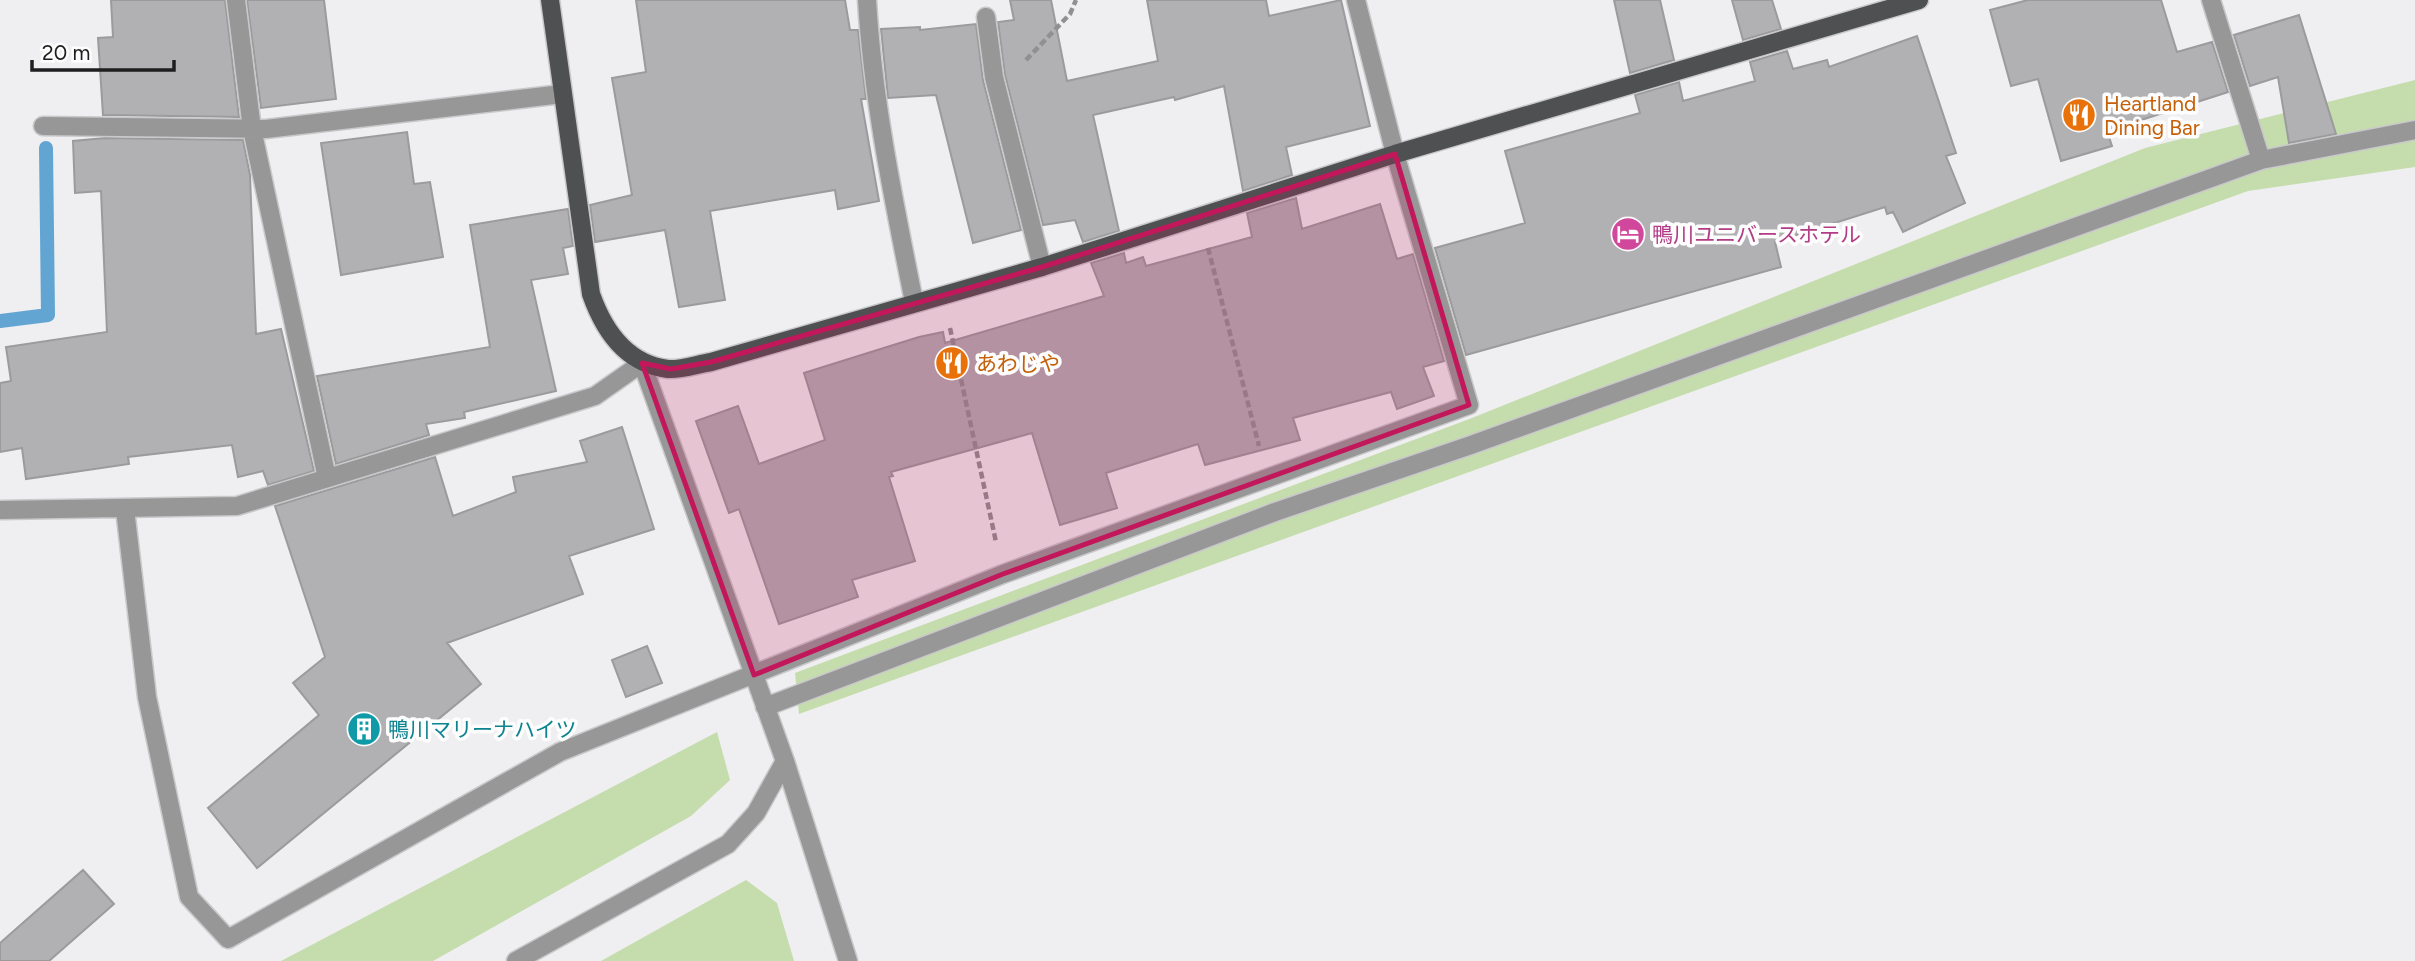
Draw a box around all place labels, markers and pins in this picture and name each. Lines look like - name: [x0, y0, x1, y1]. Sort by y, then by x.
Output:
- place label: Heartland Dining Bar: [2104, 91, 2200, 140]
- restaurant icon: Heartland Dining Bar: [2060, 96, 2098, 134]
- hotel icon: 鴨川ユニバースホテル: [1609, 215, 1647, 253]
- place label: 鴨川ユニバースホテル: [1652, 222, 1861, 247]
- restaurant icon: あわじや: [933, 344, 971, 382]
- place label: あわじや: [976, 351, 1060, 376]
- building icon: 鴨川マリーナハイツ: [345, 710, 383, 748]
- place label: 鴨川マリーナハイツ: [388, 717, 577, 742]

